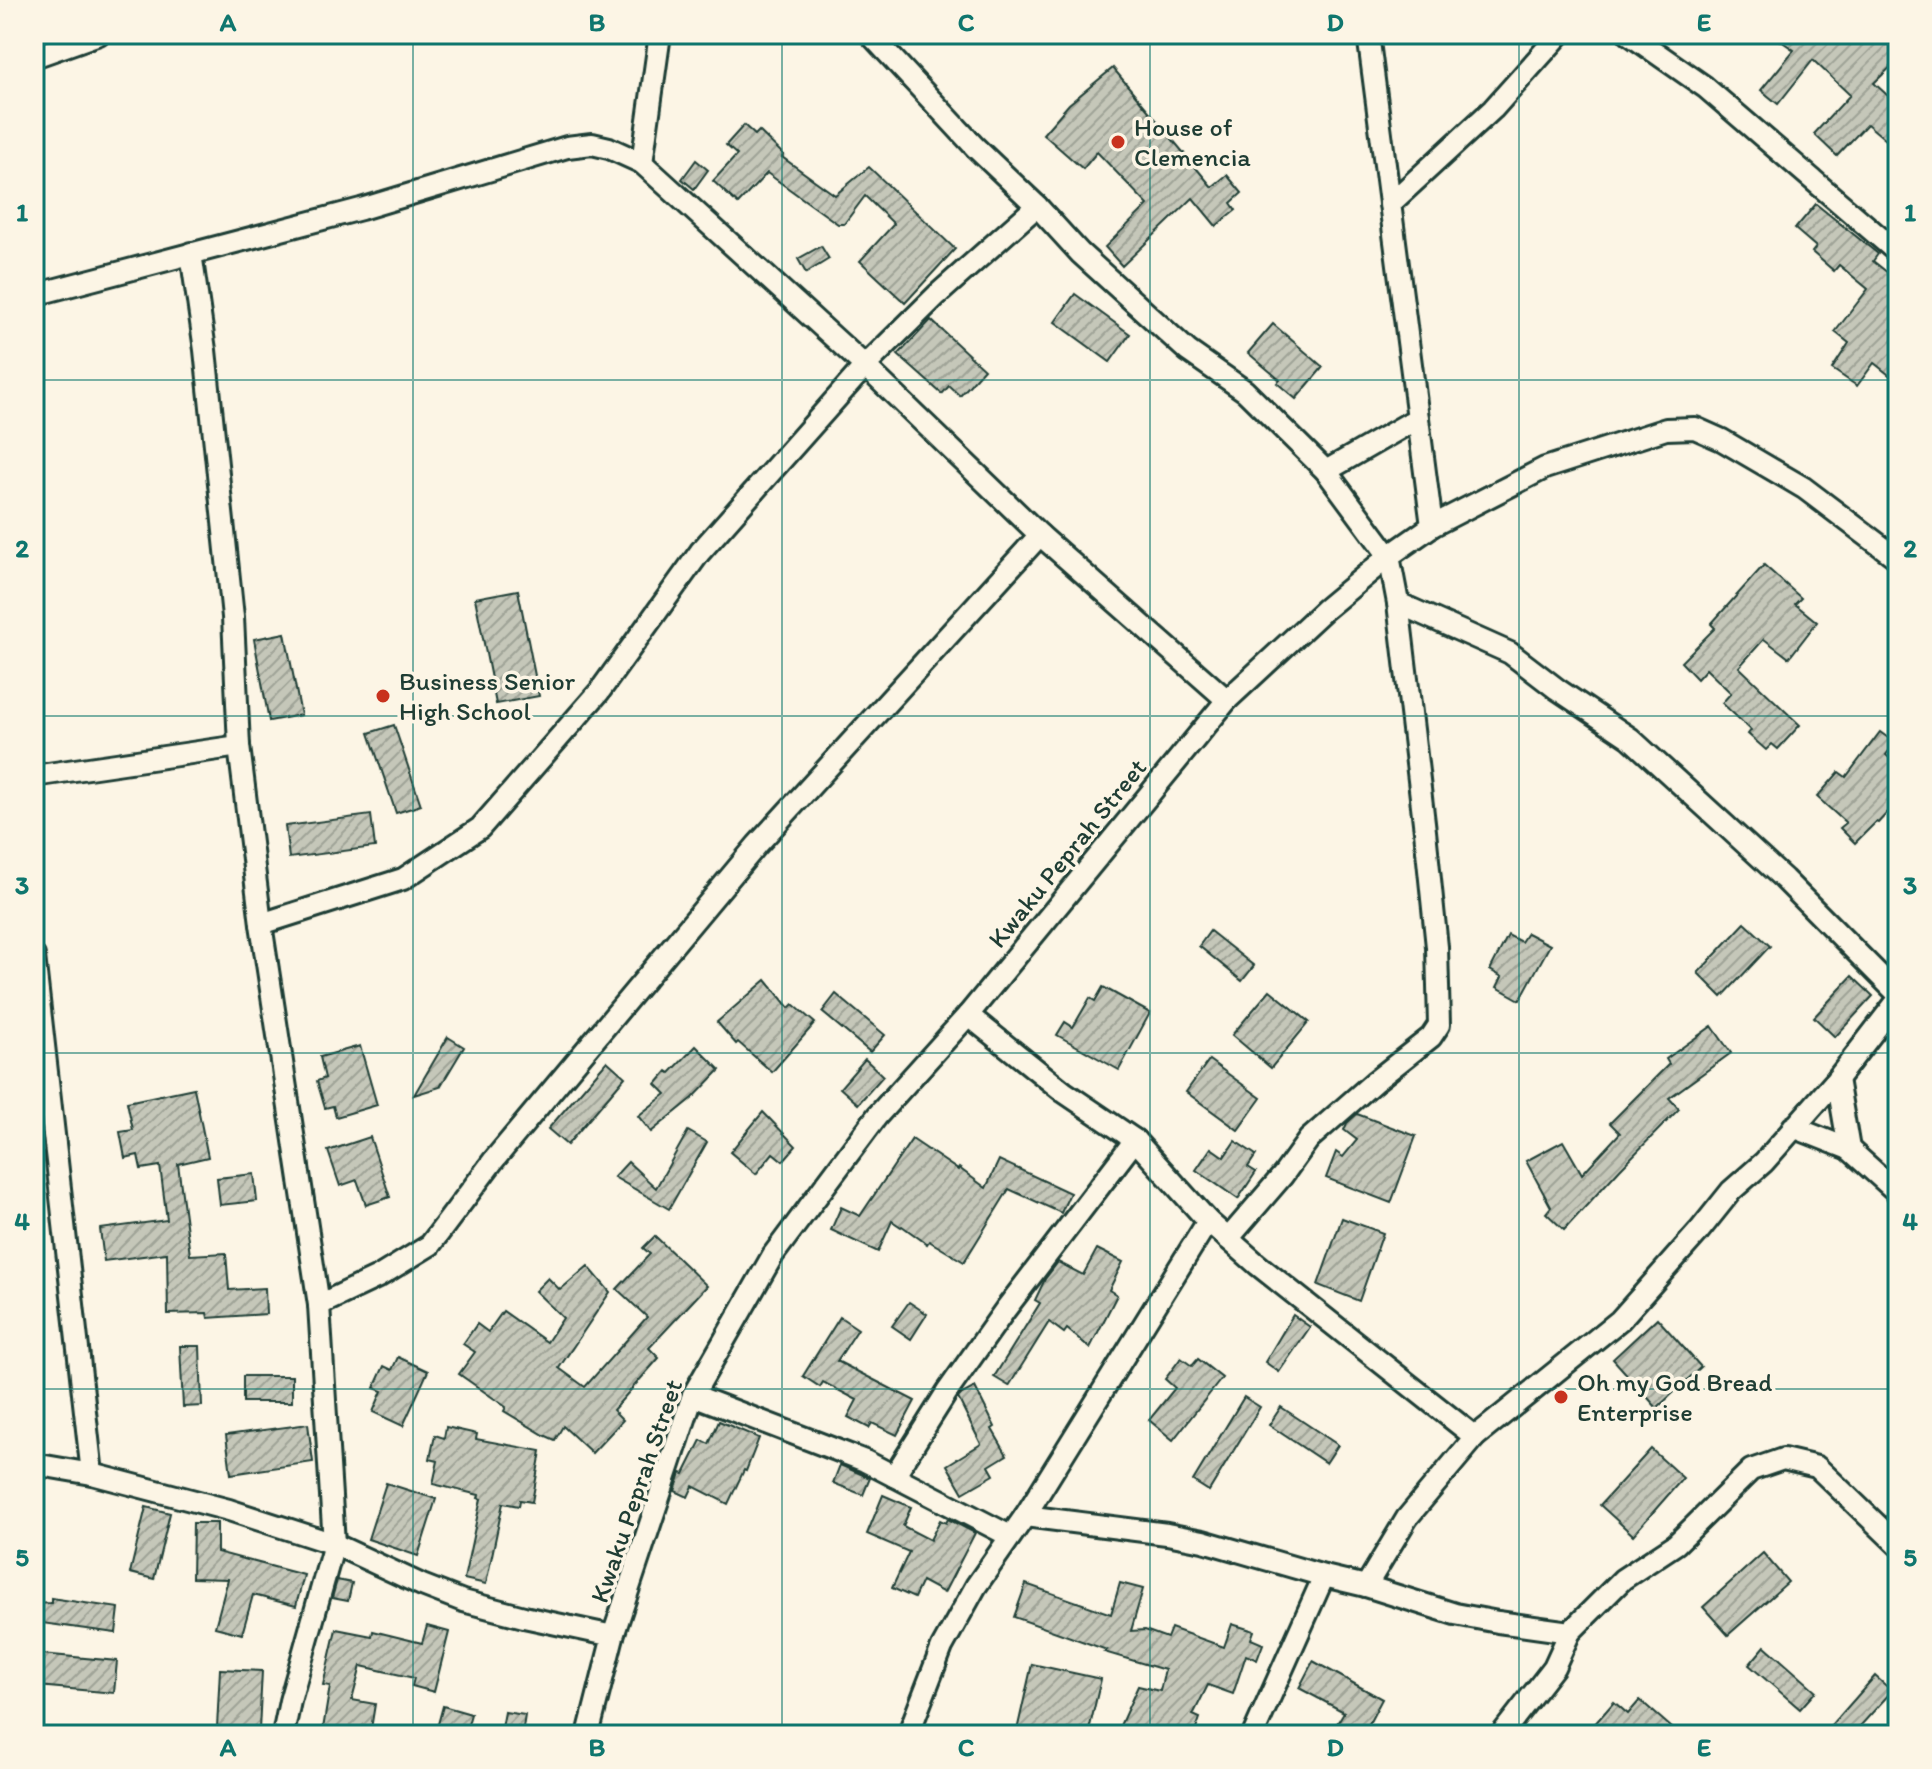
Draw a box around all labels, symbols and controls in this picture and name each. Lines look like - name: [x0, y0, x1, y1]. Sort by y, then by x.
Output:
- text: A: [219, 6, 237, 38]
- text: B: [589, 6, 606, 38]
- text: C: [958, 6, 975, 38]
- text: D: [1326, 6, 1344, 38]
- text: E: [1697, 6, 1711, 38]
- place label: House of Clemencia: [1134, 111, 1251, 173]
- marker: House of Clemencia: [1109, 133, 1127, 151]
- text: 1: [16, 196, 28, 228]
- text: 1: [1904, 196, 1916, 228]
- text: 2: [15, 532, 29, 564]
- text: 2: [1903, 532, 1917, 564]
- place label: Business Senior High School: [399, 665, 576, 727]
- marker: Business Senior High School: [374, 687, 392, 705]
- street label: Kwaku Peprah Street: [981, 752, 1153, 954]
- text: 3: [15, 869, 29, 901]
- text: 3: [1903, 869, 1917, 901]
- text: 4: [14, 1205, 30, 1237]
- text: 4: [1902, 1205, 1918, 1237]
- place label: Oh my God Bread Enterprise: [1577, 1366, 1772, 1428]
- street label: Kwaku Peprah Street: [583, 1375, 689, 1607]
- marker: Oh my God Bread Enterprise: [1552, 1388, 1570, 1406]
- text: 5: [15, 1541, 29, 1573]
- text: 5: [1903, 1541, 1917, 1573]
- text: A: [219, 1731, 237, 1763]
- text: B: [589, 1731, 606, 1763]
- text: C: [958, 1731, 975, 1763]
- text: D: [1326, 1731, 1344, 1763]
- text: E: [1697, 1731, 1711, 1763]

